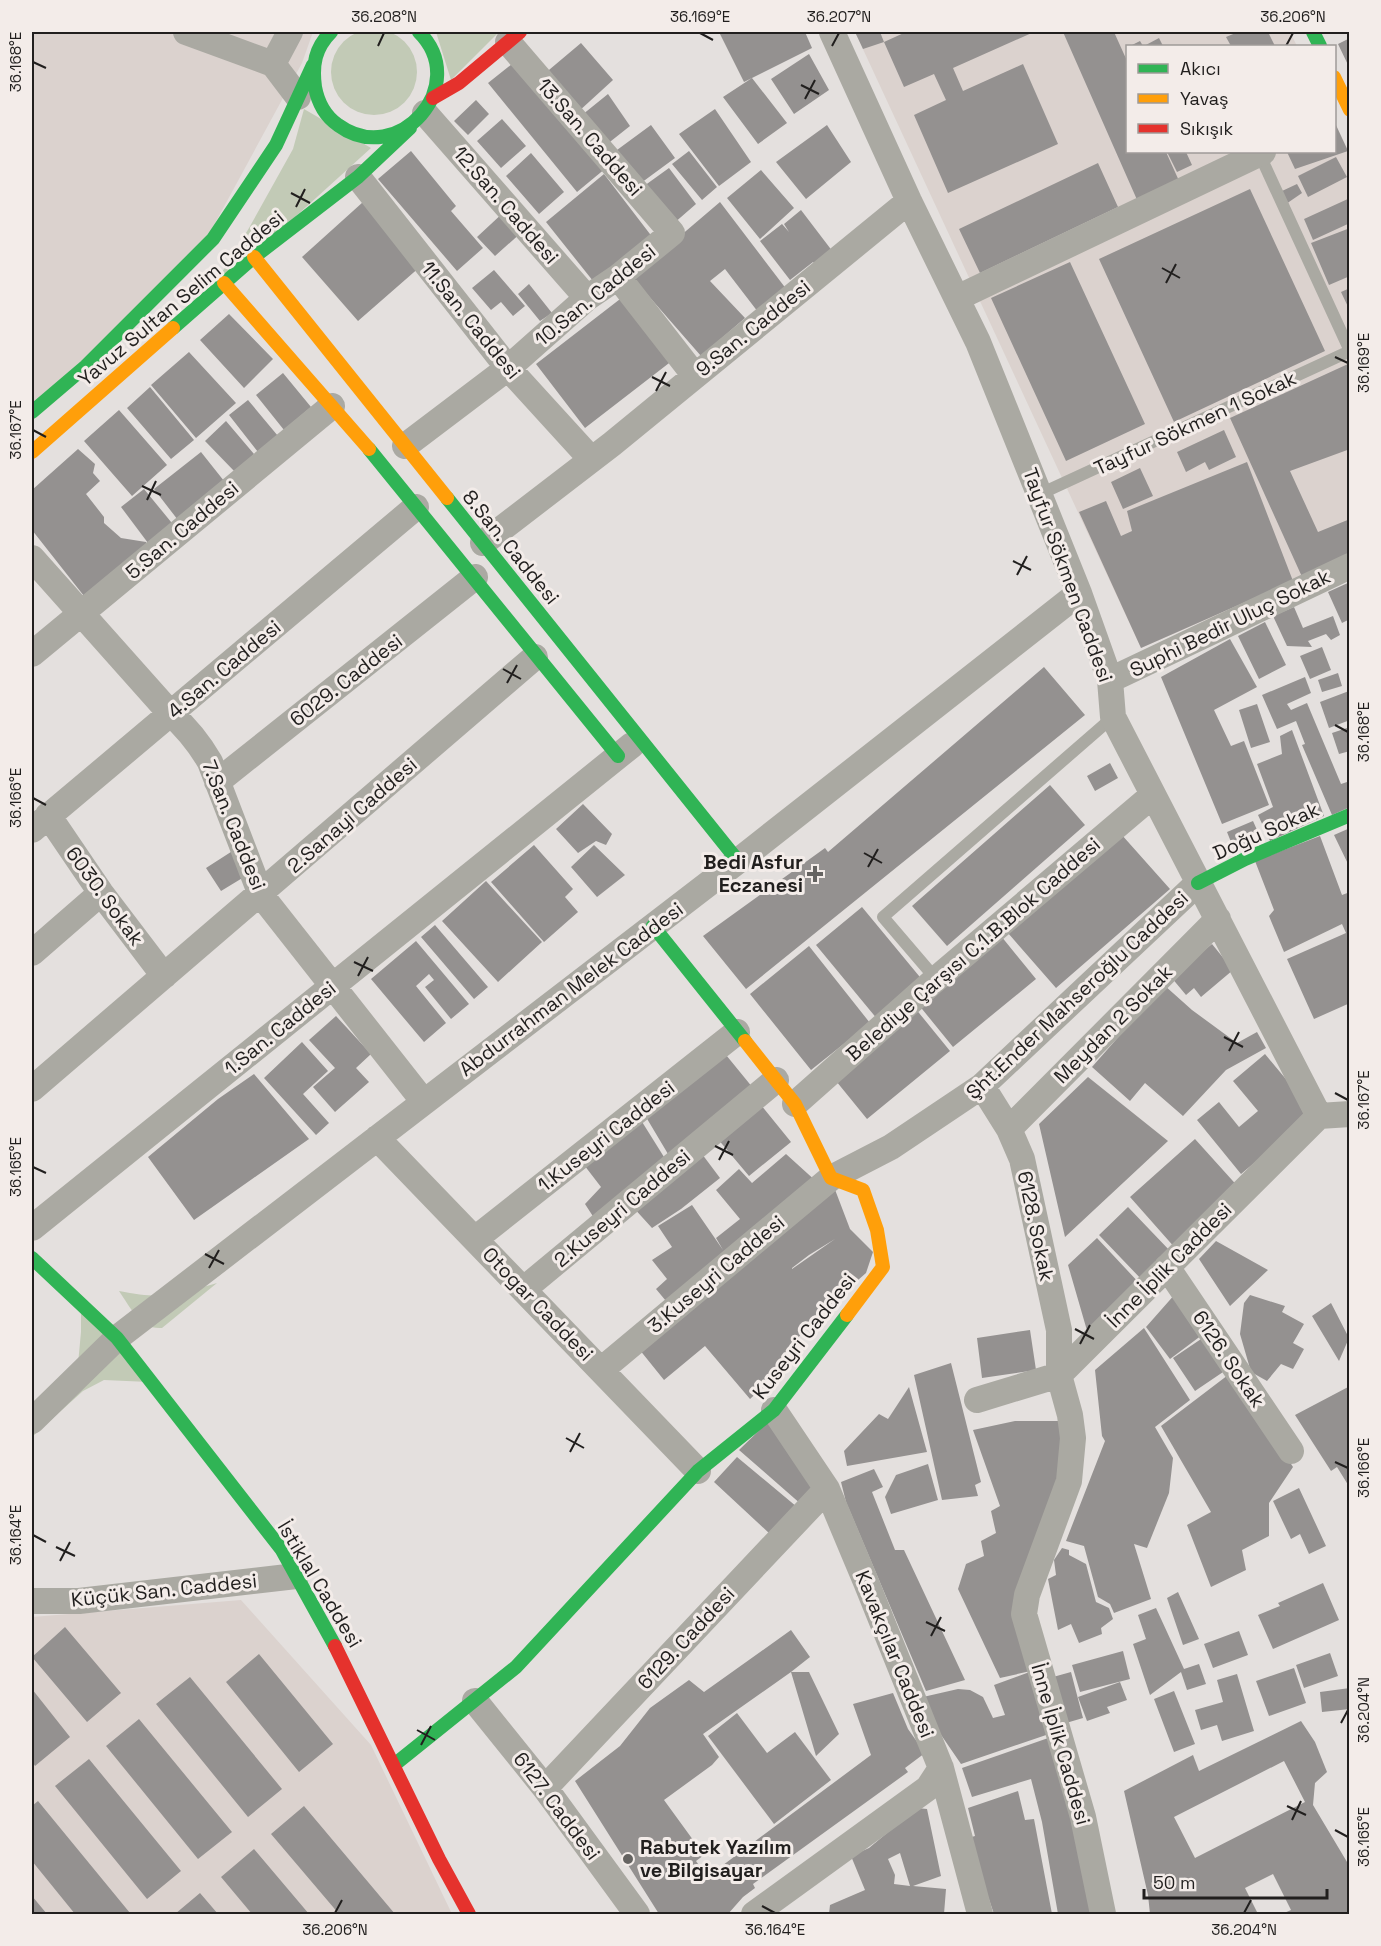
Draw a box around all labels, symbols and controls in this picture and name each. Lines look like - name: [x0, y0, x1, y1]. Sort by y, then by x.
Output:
- text: 36.208°N: [351, 7, 417, 26]
- text: 36.169°E: [670, 7, 730, 26]
- text: 36.207°N: [807, 7, 871, 26]
- text: 36.206°N: [1260, 7, 1326, 26]
- text: 36.168°E: [6, 32, 25, 92]
- legend: [1126, 45, 1336, 153]
- text: Akıcı: [1180, 57, 1221, 80]
- street label: 13.San. Caddesi: [532, 73, 648, 201]
- text: Yavaş: [1180, 87, 1229, 110]
- text: Sıkışık: [1180, 117, 1233, 140]
- street label: 12.San. Caddesi: [448, 141, 564, 269]
- street label: Yavuz Sultan Selim Caddesi: [73, 204, 289, 392]
- street label: 10.San. Caddesi: [529, 238, 661, 352]
- street label: 11.San. Caddesi: [415, 256, 527, 384]
- street label: 9.San. Caddesi: [690, 274, 816, 382]
- text: 36.169°E: [1354, 333, 1373, 393]
- street label: Tayfur Sökmen 1 Sokak: [1090, 365, 1300, 481]
- text: 36.167°E: [6, 400, 25, 460]
- street label: Tayfur Sökmen Caddesi: [1017, 464, 1119, 686]
- street label: 5.San. Caddesi: [120, 475, 244, 585]
- street label: 8.San. Caddesi: [457, 484, 565, 610]
- street label: Suphi Bedir Uluç Sokak: [1125, 563, 1335, 683]
- street label: 4.San. Caddesi: [162, 614, 286, 724]
- street label: 6029. Caddesi: [284, 628, 408, 732]
- text: 36.168°E: [1354, 702, 1373, 762]
- street label: 2.Sanayi Caddesi: [282, 751, 422, 879]
- street label: 7.San. Caddesi: [196, 756, 272, 894]
- text: 36.166°E: [6, 768, 25, 828]
- street label: Doğu Sokak: [1209, 796, 1323, 866]
- street label: Belediye Çarşısı C.1.B.Blok Caddesi: [840, 831, 1106, 1067]
- street label: 6030. Sokak: [60, 841, 150, 951]
- place label: Bedi Asfur Eczanesi: [703, 849, 803, 898]
- marker: Bedi Asfur Eczanesi: [808, 867, 822, 881]
- street label: Şht.Ender Mahseroğlu Caddesi: [960, 885, 1194, 1105]
- street label: Abdurrahman Melek Caddesi: [454, 896, 688, 1082]
- street label: Meydan 2 Sokak: [1048, 959, 1178, 1089]
- street label: 1.San. Caddesi: [219, 975, 341, 1081]
- text: 36.167°E: [1354, 1070, 1373, 1130]
- street label: 1.Kuseyri Caddesi: [532, 1074, 680, 1198]
- text: 36.165°E: [6, 1137, 25, 1197]
- street label: 2.Kuseyri Caddesi: [548, 1143, 696, 1273]
- street label: 6128. Sokak: [1012, 1169, 1060, 1284]
- street label: İnne İplik Caddesi: [1101, 1197, 1237, 1333]
- street label: 3.Kuseyri Caddesi: [642, 1209, 790, 1339]
- street label: Otogar Caddesi: [477, 1241, 599, 1367]
- street label: Kuseyri Caddesi: [746, 1267, 862, 1405]
- street label: 6126. Sokak: [1187, 1305, 1271, 1413]
- text: 36.166°E: [1354, 1438, 1373, 1498]
- text: 36.164°E: [6, 1505, 25, 1565]
- street label: İstiklal Caddesi: [272, 1516, 368, 1652]
- street label: Kavakçılar Caddesi: [850, 1566, 940, 1742]
- street label: Küçük San. Caddesi: [70, 1567, 258, 1613]
- street label: 6129. Caddesi: [632, 1581, 740, 1695]
- street label: İnne İplik Caddesi: [1025, 1660, 1097, 1828]
- text: 36.204°N: [1354, 1677, 1373, 1743]
- street label: 6127. Caddesi: [508, 1747, 606, 1865]
- text: 36.165°E: [1354, 1807, 1373, 1867]
- place label: Rabutek Yazılım ve Bilgisayar: [640, 1834, 792, 1883]
- marker: Rabutek Yazılım ve Bilgisayar: [621, 1852, 635, 1866]
- scale bar: [1144, 1862, 1327, 1900]
- text: 50 m: [1153, 1871, 1195, 1894]
- text: 36.206°N: [302, 1920, 368, 1939]
- text: 36.164°E: [745, 1920, 805, 1939]
- text: 36.204°N: [1211, 1920, 1277, 1939]

